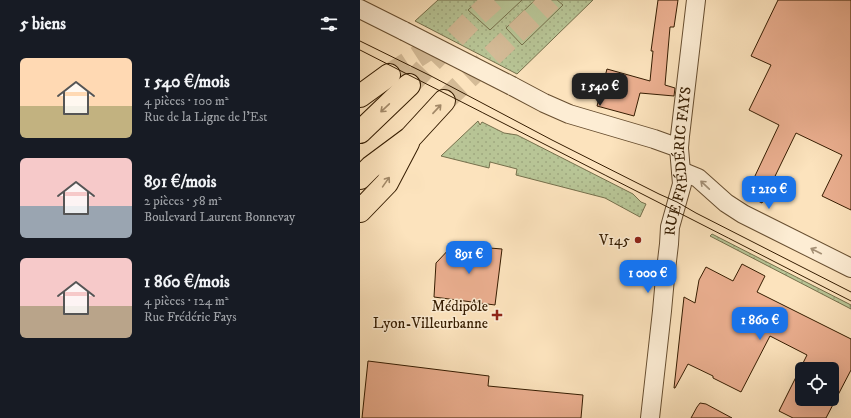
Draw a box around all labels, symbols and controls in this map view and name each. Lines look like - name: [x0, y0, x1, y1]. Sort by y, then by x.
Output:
- text: 5 biens: [20, 13, 66, 35]
- icon: filters: [318, 13, 340, 35]
- text: 1 540 €/mois: [144, 71, 230, 93]
- pin: 1 540 €: [563, 73, 637, 107]
- icon: home: [52, 74, 100, 122]
- text: 1 540 €: [581, 78, 619, 94]
- street label: RUE FRÉDÉRIC FAYS: [660, 85, 695, 236]
- text: 4 pièces · 100 m²: [144, 93, 229, 109]
- one-way arrow: [380, 104, 390, 113]
- one-way arrow: [432, 104, 441, 114]
- text: Rue de la Ligne de l'Est: [144, 109, 268, 125]
- text: 891 €/mois: [144, 171, 216, 193]
- icon: home: [52, 174, 100, 222]
- pin: 1 210 €: [732, 176, 806, 210]
- one-way arrow: [382, 177, 390, 188]
- one-way arrow: [700, 180, 710, 190]
- text: 1 210 €: [751, 181, 787, 197]
- text: 2 pièces · 58 m²: [144, 193, 222, 209]
- text: Boulevard Laurent Bonnevay: [144, 209, 295, 225]
- place label: V145: [598, 231, 631, 250]
- marker: V145: [633, 235, 643, 245]
- pin: 891 €: [441, 241, 497, 275]
- text: 891 €: [455, 246, 483, 262]
- one-way arrow: [810, 247, 822, 254]
- pin: 1 000 €: [611, 260, 685, 294]
- text: 1 000 €: [629, 265, 667, 281]
- text: 1 860 €/mois: [144, 271, 230, 293]
- icon: home: [52, 274, 100, 322]
- text: 4 pièces · 124 m²: [144, 293, 229, 309]
- place label: Médipôle Lyon-Villeurbanne: [373, 297, 488, 333]
- pin: 1 860 €: [723, 307, 797, 341]
- text: Rue Frédéric Fays: [144, 309, 237, 325]
- marker: Médipôle Lyon-Villeurbanne: [491, 309, 503, 321]
- text: 1 860 €: [741, 312, 779, 328]
- map controls: [795, 362, 839, 406]
- button: locate: [795, 362, 839, 406]

